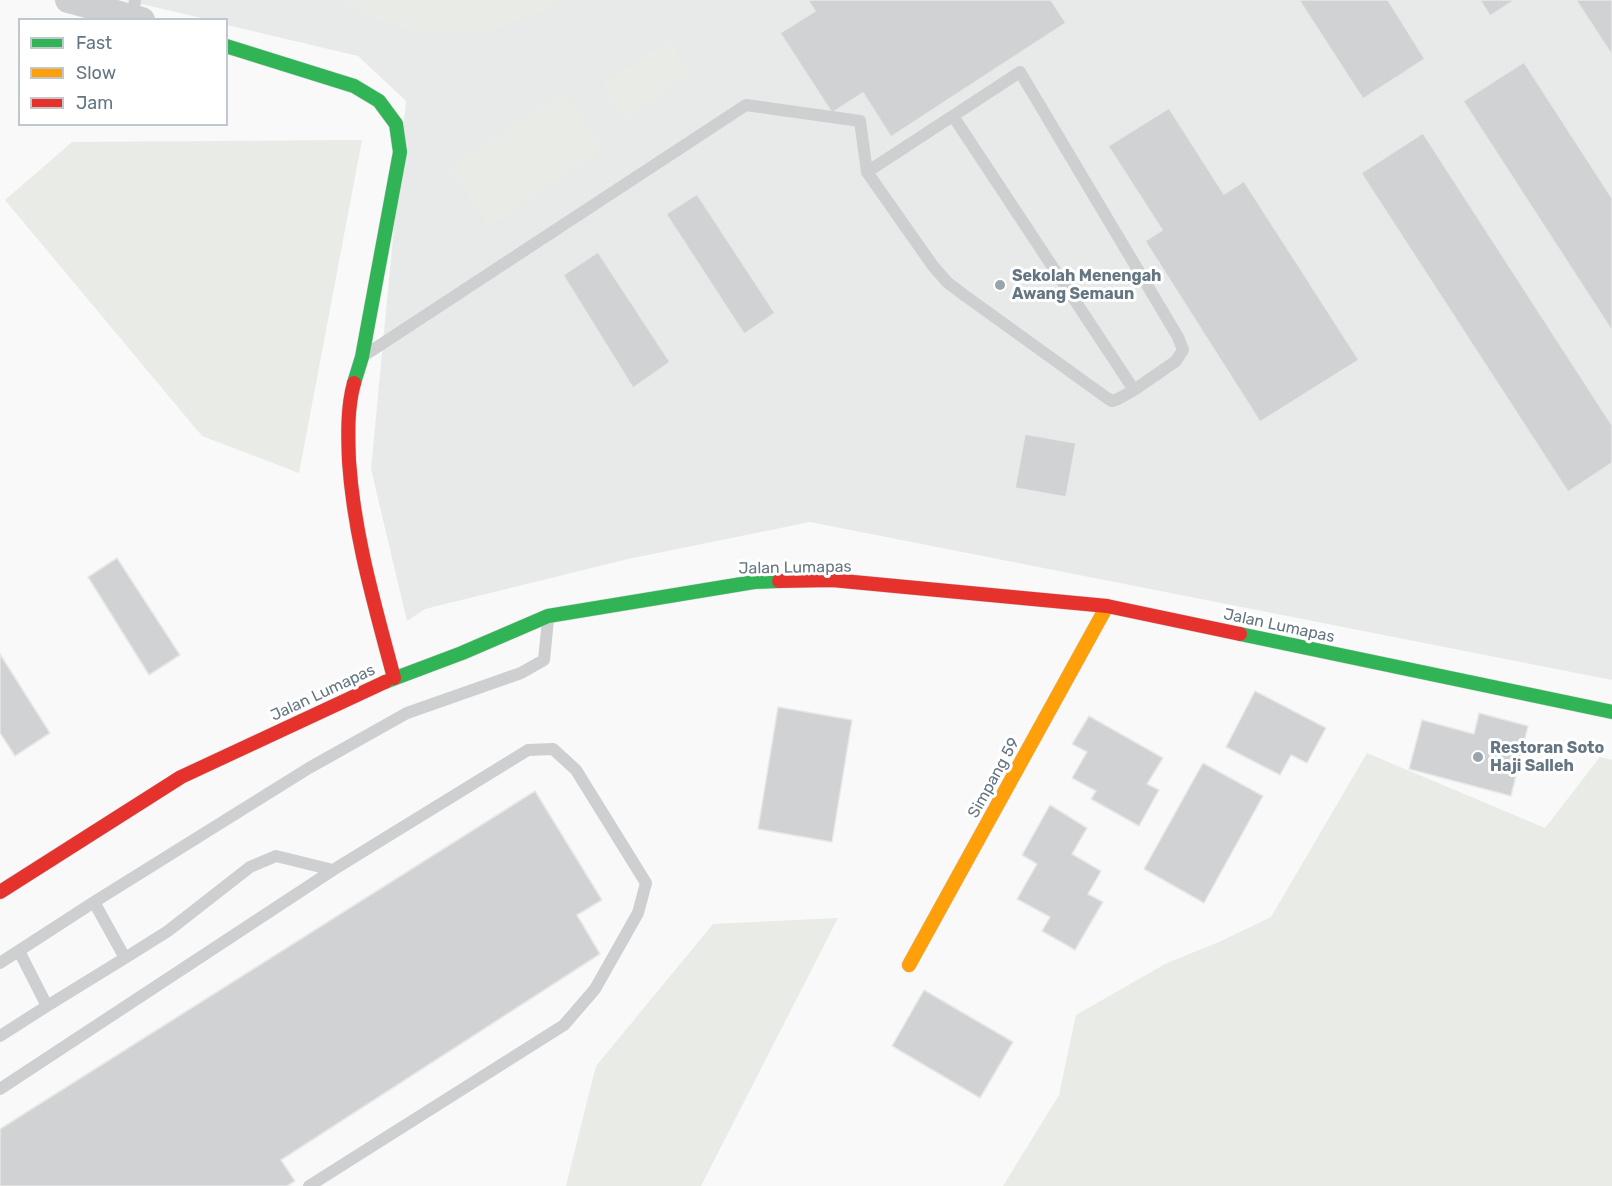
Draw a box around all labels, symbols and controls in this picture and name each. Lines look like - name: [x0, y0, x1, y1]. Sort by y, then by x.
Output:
- legend: [18, 18, 228, 126]
- text: Fast: [76, 32, 112, 54]
- text: Slow: [76, 62, 116, 84]
- text: Jam: [76, 92, 113, 114]
- place label: Sekolah Menengah Awang Semaun: [1012, 266, 1162, 304]
- marker: Sekolah Menengah Awang Semaun: [993, 278, 1007, 292]
- street label: Jalan Lumapas: [738, 557, 852, 579]
- street label: Jalan Lumapas: [1222, 605, 1336, 647]
- street label: Jalan Lumapas: [268, 660, 378, 726]
- street label: Simpang 59: [964, 735, 1024, 821]
- place label: Restoran Soto Haji Salleh: [1490, 738, 1604, 776]
- marker: Restoran Soto Haji Salleh: [1471, 750, 1485, 764]

